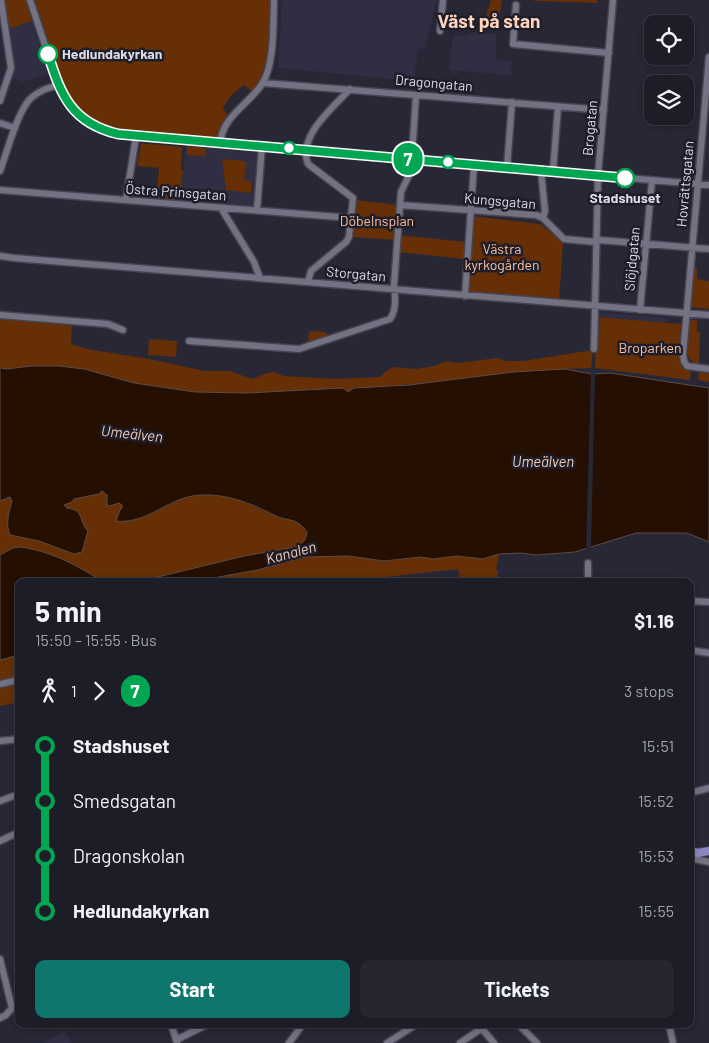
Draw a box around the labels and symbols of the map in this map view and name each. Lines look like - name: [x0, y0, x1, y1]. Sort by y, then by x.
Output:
- district label: Väst på stan: [437, 9, 541, 32]
- marker: Hedlundakyrkan: [38, 44, 58, 64]
- place label: Hedlundakyrkan: [62, 45, 162, 62]
- street label: Dragongatan: [394, 71, 474, 94]
- street label: Brogatan: [579, 99, 600, 157]
- street label: Hovrättsgatan: [672, 140, 697, 228]
- unlabelled marker: [282, 141, 296, 155]
- line badge: 7: [392, 143, 424, 175]
- unlabelled marker: [441, 155, 455, 169]
- marker: Stadshuset: [615, 168, 635, 188]
- street label: Östra Prinsgatan: [125, 179, 227, 204]
- street label: Kungsgatan: [463, 189, 537, 212]
- place label: Stadshuset: [589, 189, 661, 206]
- park label: Döbelnsplan: [340, 212, 414, 229]
- street label: Slöjdgatan: [620, 226, 643, 292]
- park label: Västra kyrkogården: [464, 240, 540, 273]
- street label: Storgatan: [325, 262, 387, 285]
- park label: Broparken: [618, 339, 682, 356]
- water label: Umeälven: [100, 421, 164, 445]
- water label: Umeälven: [512, 452, 574, 470]
- water label: Kanalen: [264, 537, 318, 567]

